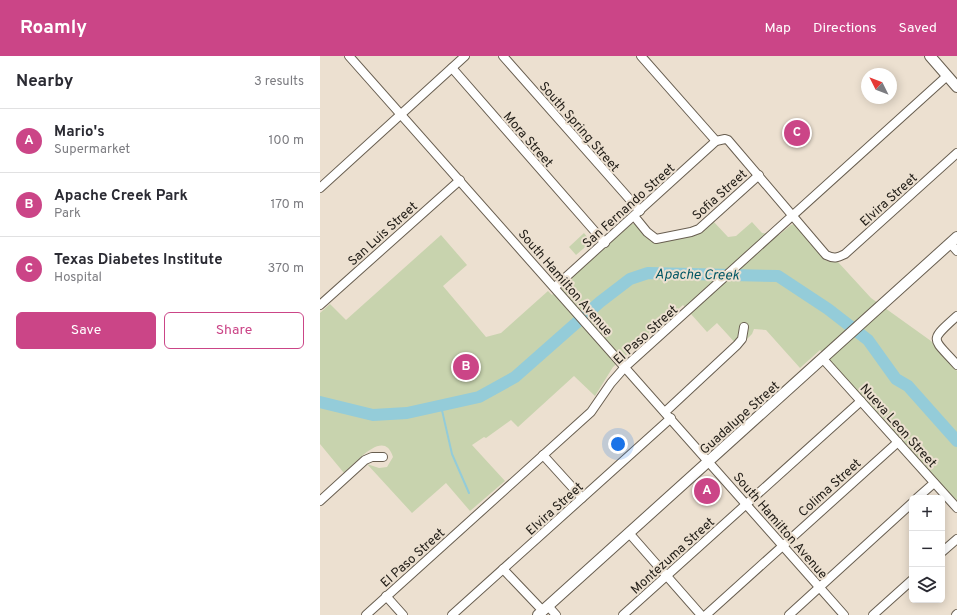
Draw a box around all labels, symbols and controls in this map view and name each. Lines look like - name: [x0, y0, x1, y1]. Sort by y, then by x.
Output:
- text: Roamly: [20, 16, 87, 40]
- text: Map: [765, 20, 791, 37]
- text: Directions: [813, 20, 877, 37]
- text: Saved: [899, 20, 937, 37]
- north arrow: [861, 68, 897, 104]
- text: Nearby: [16, 71, 73, 93]
- text: 3 results: [254, 74, 304, 90]
- street label: South Spring Street: [535, 79, 622, 176]
- street label: Mora Street: [499, 109, 556, 171]
- pin: C: [784, 118, 810, 148]
- text: Mario's: [54, 123, 105, 142]
- text: A: [24, 133, 34, 149]
- text: 100 m: [268, 133, 304, 149]
- text: Supermarket: [54, 142, 130, 158]
- street label: San Fernando Street: [580, 161, 679, 252]
- street label: Sofia Street: [690, 167, 751, 224]
- street label: Elvira Street: [857, 171, 921, 230]
- text: Apache Creek Park: [54, 187, 188, 206]
- text: B: [25, 197, 33, 213]
- text: 170 m: [270, 197, 304, 213]
- street label: San Luis Street: [345, 199, 421, 270]
- text: Park: [54, 206, 81, 222]
- street label: South Hamilton Avenue: [514, 227, 615, 340]
- text: Texas Diabetes Institute: [54, 251, 223, 270]
- text: C: [25, 261, 33, 277]
- text: 370 m: [267, 261, 304, 277]
- water label: Apache Creek: [655, 266, 740, 285]
- text: Hospital: [54, 270, 102, 286]
- street label: El Paso Street: [611, 302, 682, 369]
- button: Save: [16, 312, 156, 349]
- button: Share: [164, 312, 304, 349]
- pin: B: [453, 352, 479, 382]
- street label: Guadalupe Street: [697, 378, 784, 458]
- street label: Nueva Leon Street: [856, 381, 939, 472]
- your location: [608, 434, 628, 454]
- street label: Colima Street: [796, 456, 865, 521]
- street label: South Hamilton Avenue: [729, 470, 830, 583]
- pin: A: [694, 476, 720, 506]
- street label: Elvira Street: [523, 480, 587, 539]
- map controls: [909, 495, 945, 603]
- button: +: [909, 495, 945, 531]
- street label: Montezuma Street: [628, 515, 719, 598]
- street label: El Paso Street: [378, 525, 449, 592]
- button: −: [909, 531, 945, 567]
- button: layers: [909, 567, 945, 603]

